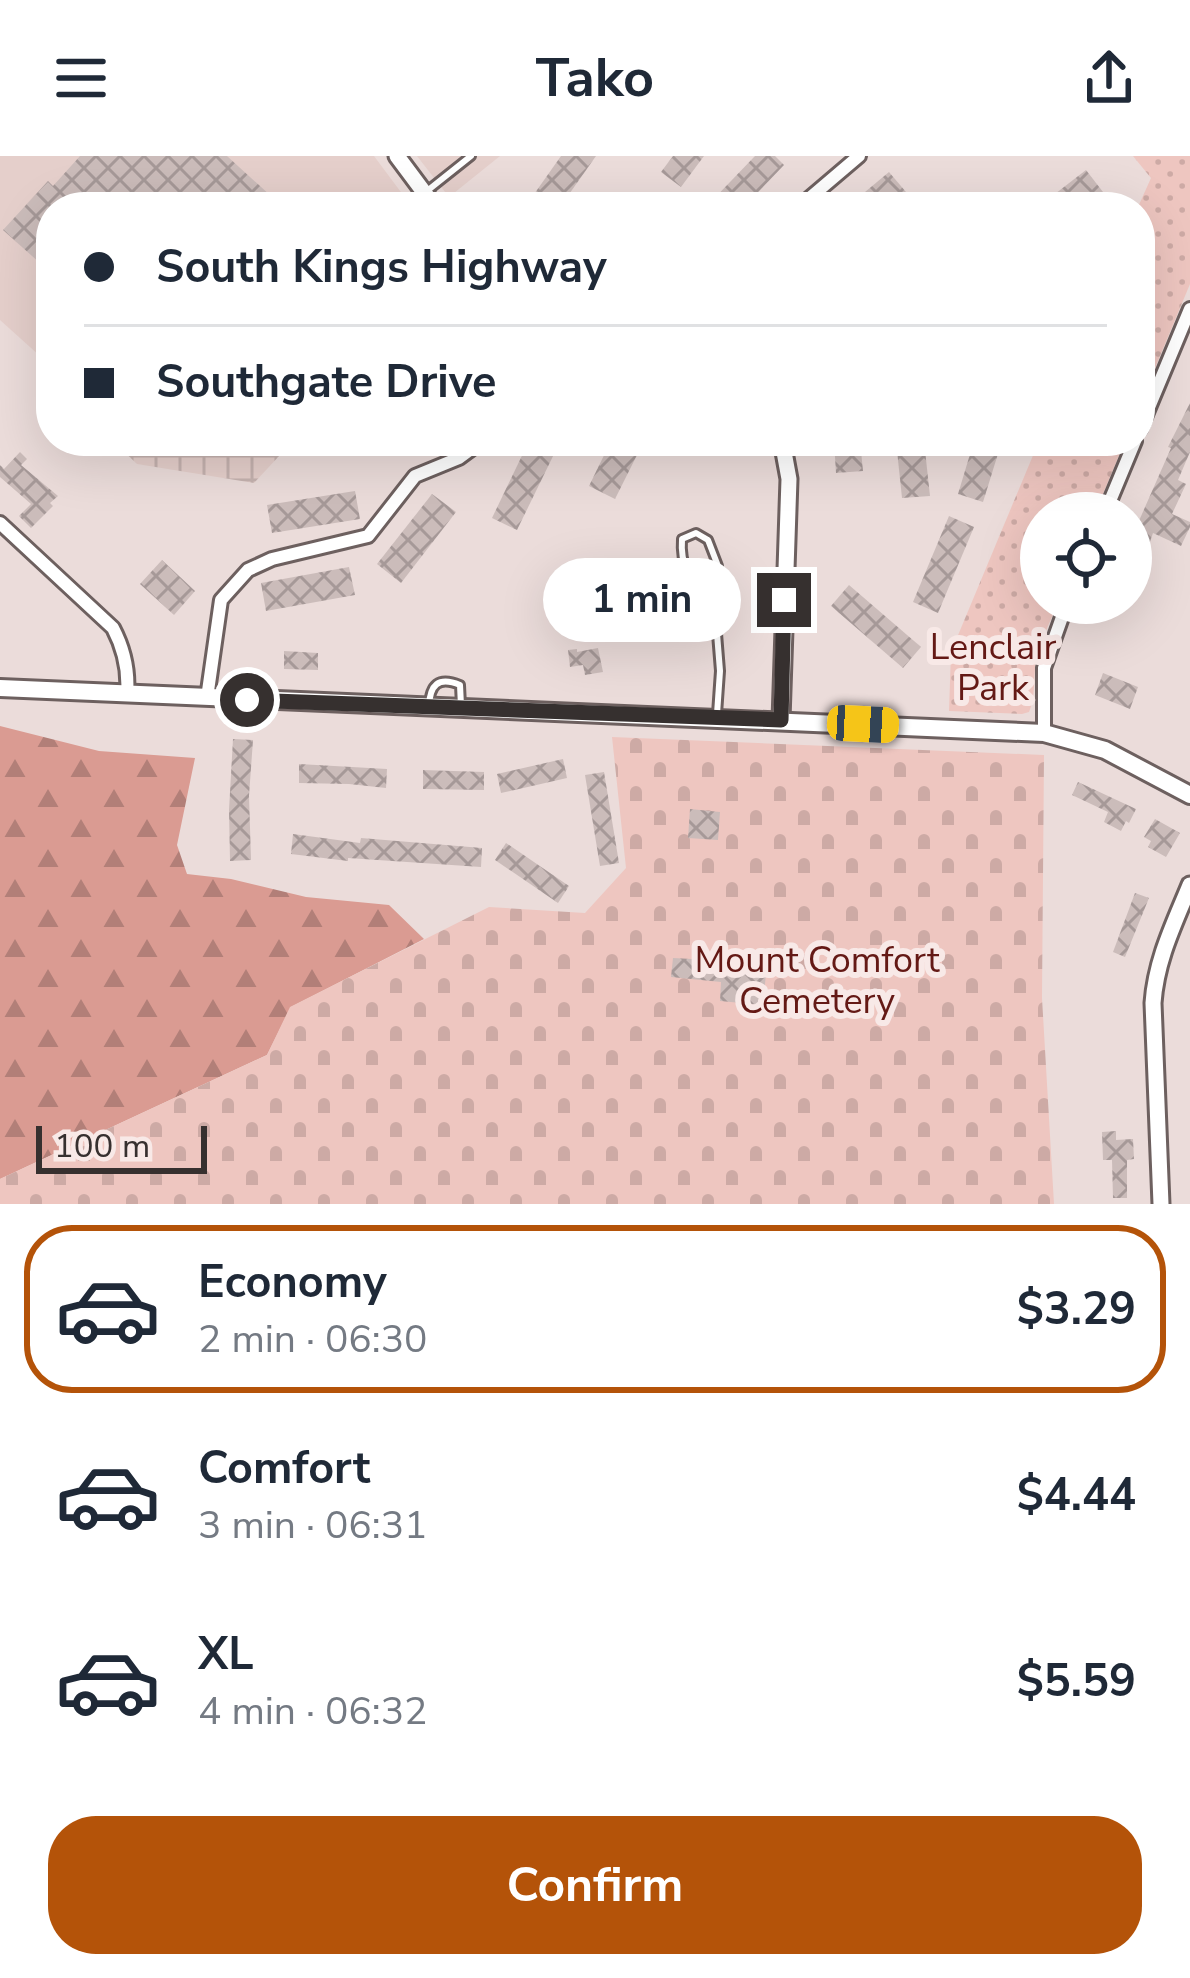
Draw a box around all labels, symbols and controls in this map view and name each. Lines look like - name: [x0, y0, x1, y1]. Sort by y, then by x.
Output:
- text: Tako: [536, 41, 654, 115]
- icon: menu: [48, 45, 114, 111]
- icon: share: [1076, 45, 1142, 111]
- text: South Kings Highway: [156, 237, 607, 298]
- text: Southgate Drive: [156, 352, 496, 413]
- map controls: [1020, 492, 1152, 624]
- button: locate: [1020, 492, 1152, 624]
- callout: 1 min: [544, 558, 742, 642]
- text: 1 min: [592, 573, 692, 626]
- route end: [757, 573, 811, 627]
- park label: Lenclair Park: [930, 623, 1056, 713]
- route start: [220, 673, 274, 727]
- car: [826, 704, 900, 744]
- park label: Mount Comfort Cemetery: [694, 936, 940, 1026]
- scale bar: [36, 1120, 207, 1173]
- text: 100 m: [54, 1124, 150, 1169]
- text: Economy: [198, 1252, 387, 1313]
- icon: car: [54, 1255, 162, 1363]
- text: $3.29: [1017, 1279, 1136, 1340]
- text: 2 min · 06:30: [198, 1313, 427, 1366]
- text: Comfort: [198, 1438, 370, 1499]
- icon: car: [54, 1441, 162, 1549]
- text: $4.44: [1017, 1465, 1136, 1526]
- text: 3 min · 06:31: [198, 1499, 427, 1552]
- text: XL: [198, 1624, 254, 1685]
- icon: car: [54, 1627, 162, 1735]
- text: $5.59: [1017, 1651, 1136, 1712]
- text: 4 min · 06:32: [198, 1685, 427, 1738]
- button: Confirm: [48, 1816, 1142, 1954]

